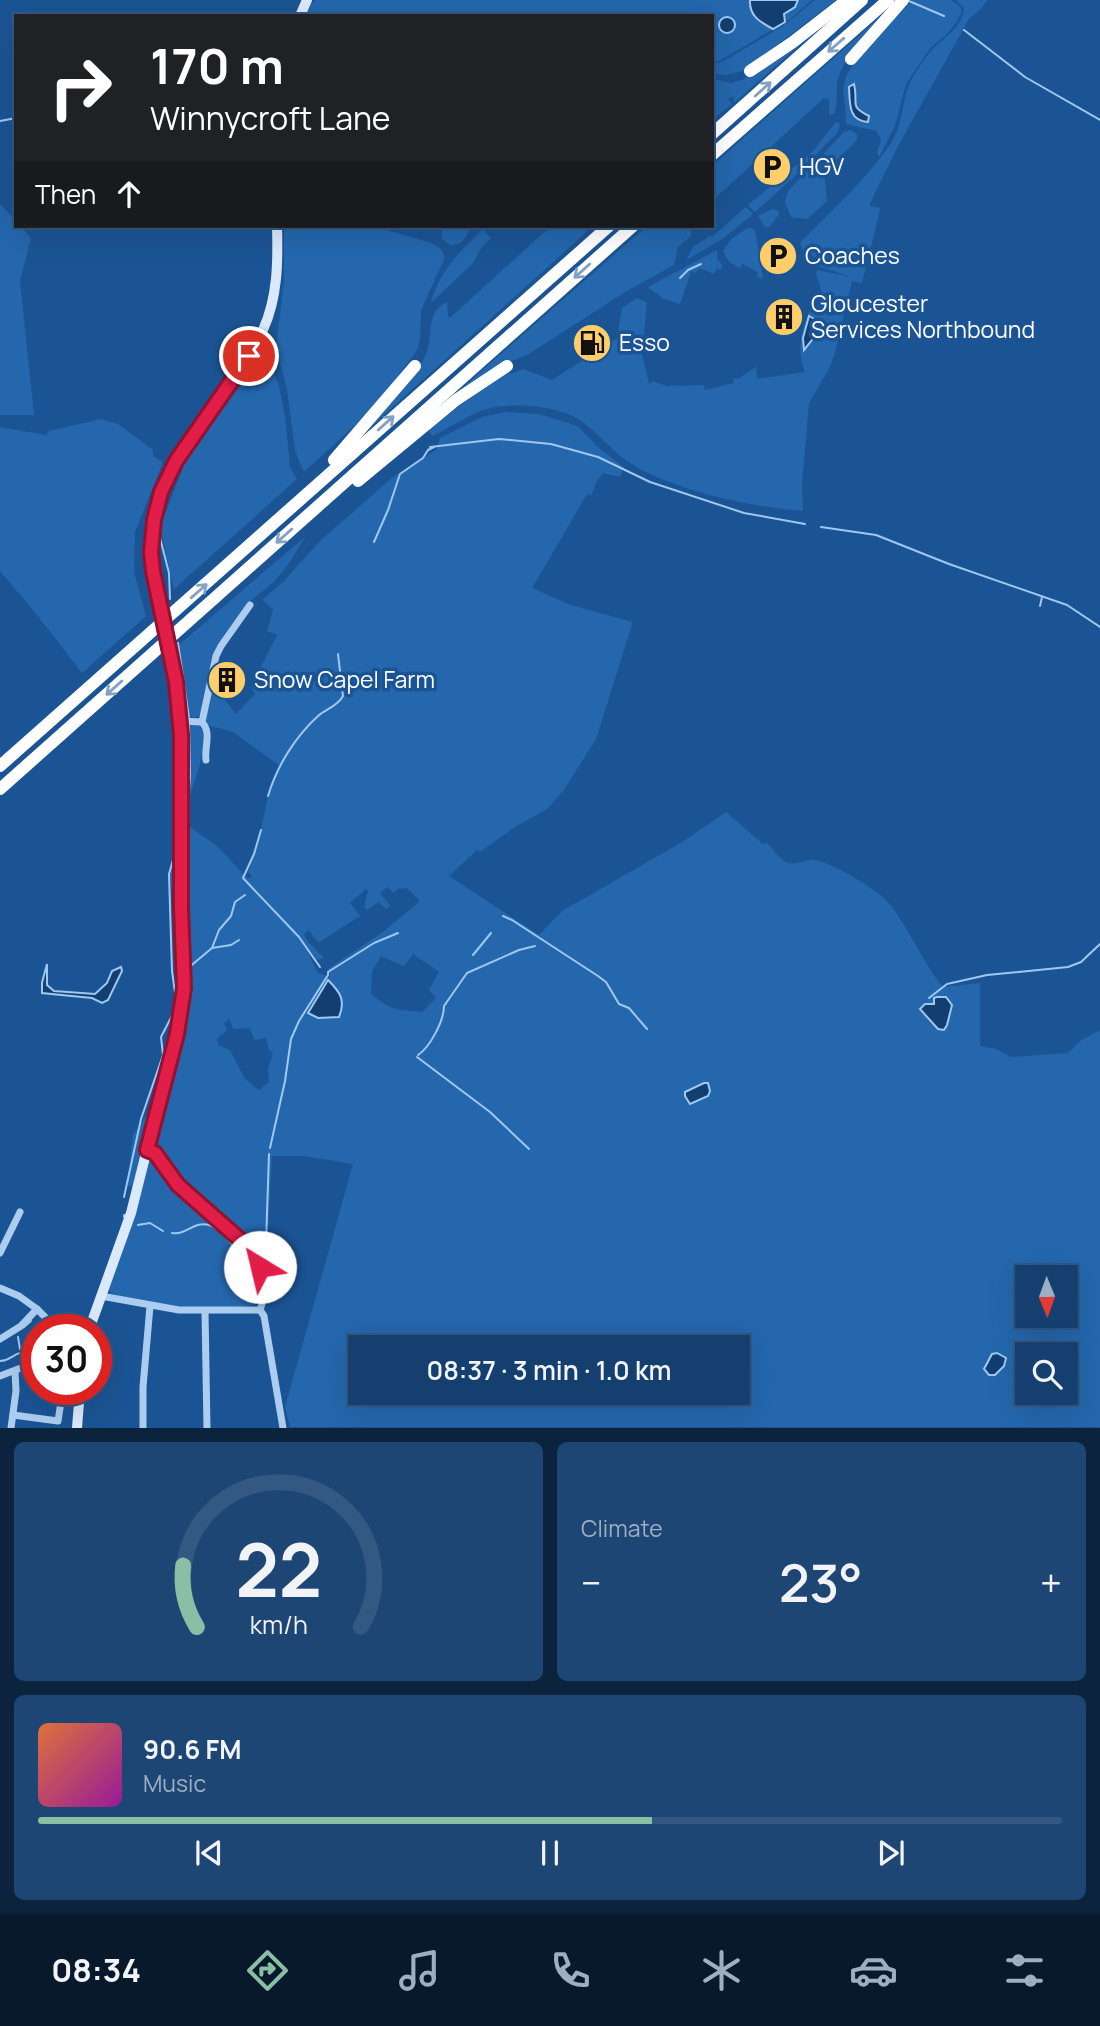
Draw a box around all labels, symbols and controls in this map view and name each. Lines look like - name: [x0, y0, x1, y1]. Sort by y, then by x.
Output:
- text: 170 m: [150, 32, 284, 99]
- one-way arrow: [827, 37, 845, 53]
- icon: right: [35, 42, 126, 133]
- one-way arrow: [754, 80, 771, 97]
- text: Winnycroft Lane: [150, 96, 391, 140]
- parking icon: HGV: [751, 146, 793, 188]
- place label: HGV: [799, 150, 844, 182]
- icon: ahead: [110, 175, 148, 213]
- text: Then: [35, 176, 96, 212]
- parking icon: Coaches: [757, 235, 799, 277]
- place label: Coaches: [805, 239, 900, 271]
- one-way arrow: [573, 263, 591, 279]
- place label: Gloucester Services Northbound: [811, 287, 1035, 345]
- building icon: Gloucester Services Northbound: [763, 296, 805, 338]
- fuel station icon: Esso: [571, 322, 613, 364]
- pin: [219, 326, 279, 386]
- place label: Esso: [619, 326, 670, 358]
- icon: arrive: [230, 337, 268, 375]
- one-way arrow: [377, 415, 395, 431]
- one-way arrow: [275, 528, 293, 544]
- one-way arrow: [189, 583, 207, 599]
- building icon: Snow Capel Farm: [206, 659, 248, 701]
- place label: Snow Capel Farm: [254, 663, 435, 695]
- one-way arrow: [105, 680, 123, 696]
- position arrow: [223, 1230, 297, 1304]
- north arrow: [1015, 1265, 1078, 1328]
- map controls: [1015, 1265, 1078, 1405]
- speed limit sign: 30: [21, 1314, 112, 1405]
- button: search: [1015, 1342, 1078, 1405]
- text: 08:37 · 3 min · 1.0 km: [426, 1352, 672, 1388]
- text: Climate: [581, 1512, 663, 1544]
- text: 22: [235, 1520, 322, 1620]
- text: 23°: [779, 1547, 863, 1618]
- text: −: [581, 1556, 602, 1608]
- text: +: [1040, 1556, 1062, 1608]
- text: km/h: [249, 1607, 308, 1642]
- text: 90.6 FM: [143, 1731, 241, 1767]
- text: Music: [143, 1767, 206, 1799]
- icon: previous: [190, 1834, 228, 1872]
- icon: pause: [531, 1834, 569, 1872]
- icon: next: [872, 1834, 910, 1872]
- icon: directions: [243, 1946, 292, 1995]
- icon: music: [395, 1946, 444, 1995]
- icon: phone: [546, 1946, 595, 1995]
- icon: climate: [697, 1946, 746, 1995]
- icon: car: [849, 1946, 898, 1995]
- icon: filters: [1000, 1946, 1049, 1995]
- text: 08:34: [51, 1948, 141, 1992]

